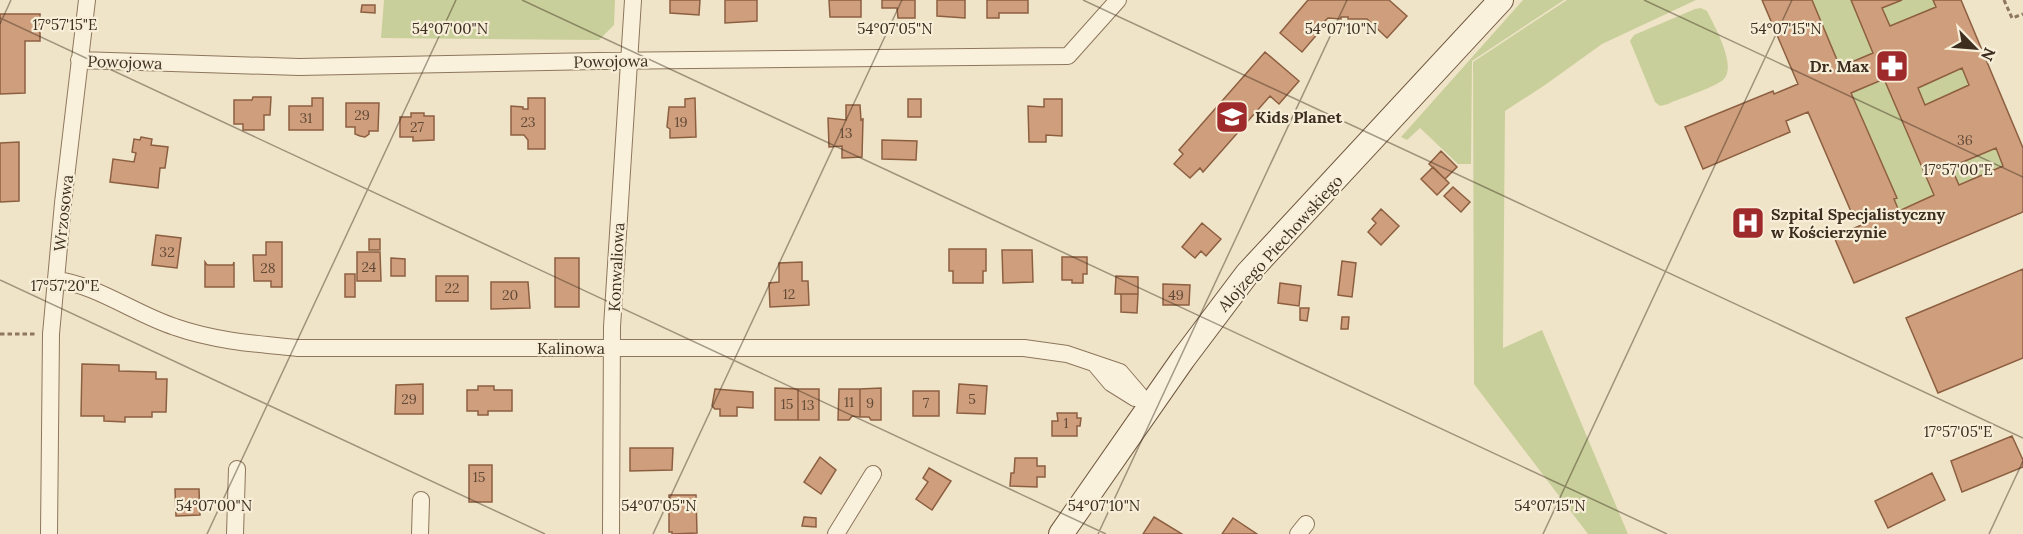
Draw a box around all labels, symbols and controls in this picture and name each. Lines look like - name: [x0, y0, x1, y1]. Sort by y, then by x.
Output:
- text: 17°57'15"E: [33, 15, 97, 34]
- north arrow: [1945, 18, 2005, 78]
- text: 54°07'00"N: [412, 19, 488, 38]
- text: 54°07'05"N: [857, 19, 933, 38]
- text: 54°07'10"N: [1305, 19, 1377, 38]
- text: 54°07'15"N: [1750, 19, 1822, 38]
- text: N: [1977, 45, 2000, 64]
- pharmacy icon: Dr. Max: [1874, 48, 1910, 84]
- street label: Powojowa: [573, 50, 649, 72]
- street label: Powojowa: [87, 51, 163, 73]
- place label: Dr. Max: [1809, 56, 1869, 76]
- school or university icon: Kids Planet: [1214, 99, 1250, 135]
- house number: 29: [354, 106, 370, 124]
- place label: Kids Planet: [1255, 107, 1342, 127]
- house number: 31: [300, 109, 312, 127]
- house number: 23: [520, 113, 536, 131]
- house number: 19: [674, 113, 688, 131]
- house number: 27: [410, 118, 425, 136]
- house number: 13: [840, 124, 853, 142]
- house number: 36: [1957, 131, 1973, 149]
- text: 17°57'00"E: [1923, 160, 1993, 179]
- street label: Alojzego Piechowskiego: [1213, 170, 1347, 316]
- street label: Wrzosowa: [49, 173, 77, 253]
- place label: Szpital Specjalistyczny w Kościerzynie: [1771, 204, 1946, 242]
- hospital icon: Szpital Specjalistyczny w Kościerzynie: [1730, 205, 1766, 241]
- street label: Konwaliowa: [604, 222, 628, 312]
- house number: 32: [159, 243, 175, 261]
- house number: 24: [362, 258, 377, 276]
- house number: 28: [260, 259, 276, 277]
- text: 17°57'20"E: [31, 276, 99, 295]
- house number: 22: [444, 279, 460, 297]
- house number: 12: [783, 285, 795, 303]
- house number: 20: [502, 286, 518, 304]
- house number: 49: [1168, 286, 1184, 304]
- street label: Kalinowa: [537, 338, 605, 358]
- house number: 29: [401, 390, 417, 408]
- house number: 5: [968, 390, 976, 408]
- house number: 11: [844, 393, 854, 411]
- house number: 9: [866, 394, 874, 412]
- house number: 7: [923, 394, 930, 412]
- house number: 15: [781, 395, 793, 413]
- house number: 13: [802, 396, 815, 414]
- house number: 1: [1063, 414, 1069, 432]
- text: 17°57'05"E: [1924, 422, 1992, 441]
- house number: 15: [473, 468, 485, 486]
- text: 54°07'00"N: [176, 496, 252, 515]
- text: 54°07'05"N: [621, 496, 697, 515]
- text: 54°07'10"N: [1068, 496, 1140, 515]
- text: 54°07'15"N: [1514, 496, 1586, 515]

